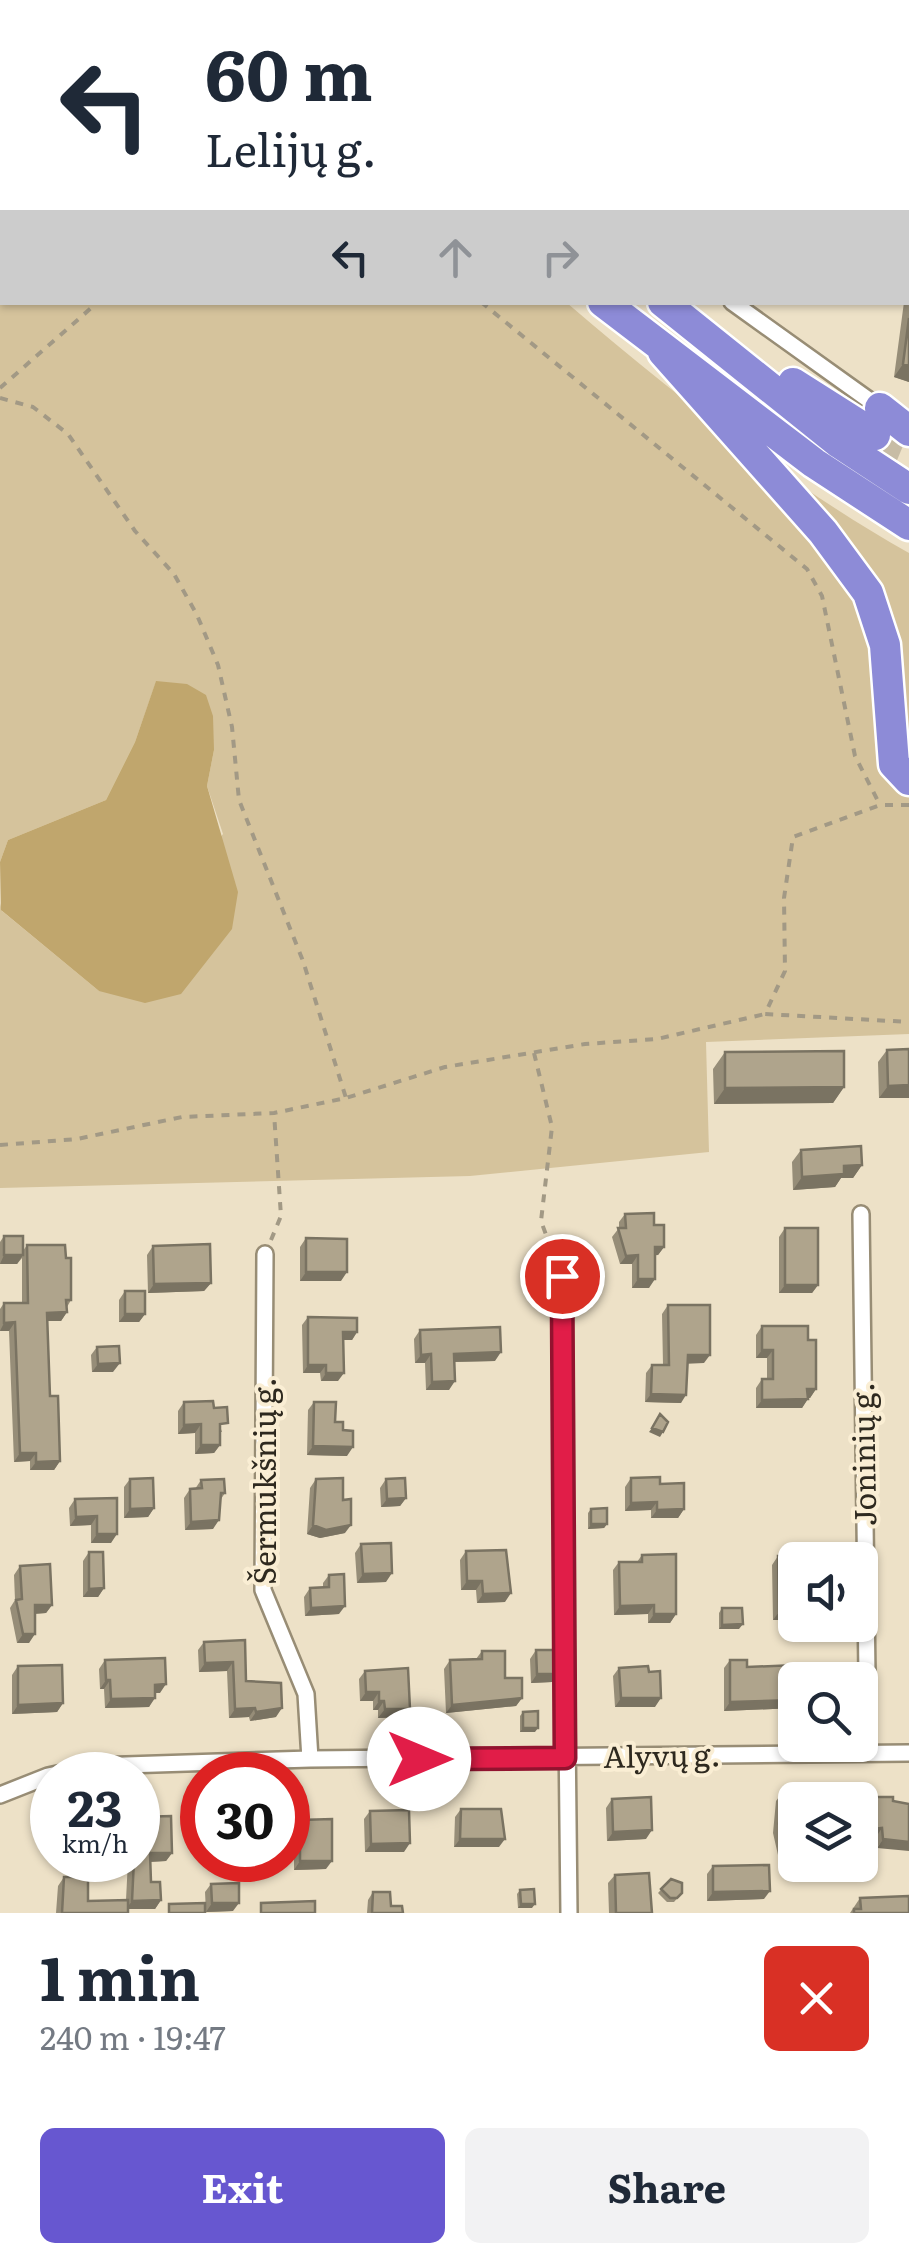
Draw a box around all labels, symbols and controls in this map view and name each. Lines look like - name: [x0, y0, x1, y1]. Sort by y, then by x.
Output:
- text: 60 m: [205, 19, 373, 123]
- icon: left: [40, 40, 170, 170]
- text: Lelijų g.: [205, 114, 377, 181]
- icon: left: [323, 230, 378, 285]
- icon: ahead: [428, 230, 483, 285]
- icon: right: [533, 230, 588, 285]
- pin: [520, 1234, 605, 1319]
- icon: arrive: [535, 1249, 590, 1304]
- street label: Šermukšnių g.: [241, 1377, 285, 1585]
- street label: Joninių g.: [839, 1382, 885, 1526]
- map controls: [778, 1542, 878, 1882]
- button: sound: [778, 1542, 878, 1642]
- button: search: [778, 1662, 878, 1762]
- position arrow: [367, 1707, 471, 1811]
- street label: Alyvų g.: [603, 1731, 721, 1777]
- speed limit sign: 30: [180, 1752, 310, 1882]
- text: 23: [68, 1768, 122, 1842]
- button: layers: [778, 1782, 878, 1882]
- text: km/h: [62, 1824, 128, 1861]
- text: 1 min: [40, 1930, 200, 2019]
- button: close: [764, 1946, 869, 2051]
- text: 240 m · 19:47: [40, 2012, 226, 2060]
- button: Exit: [40, 2128, 445, 2243]
- button: Share: [465, 2128, 869, 2243]

